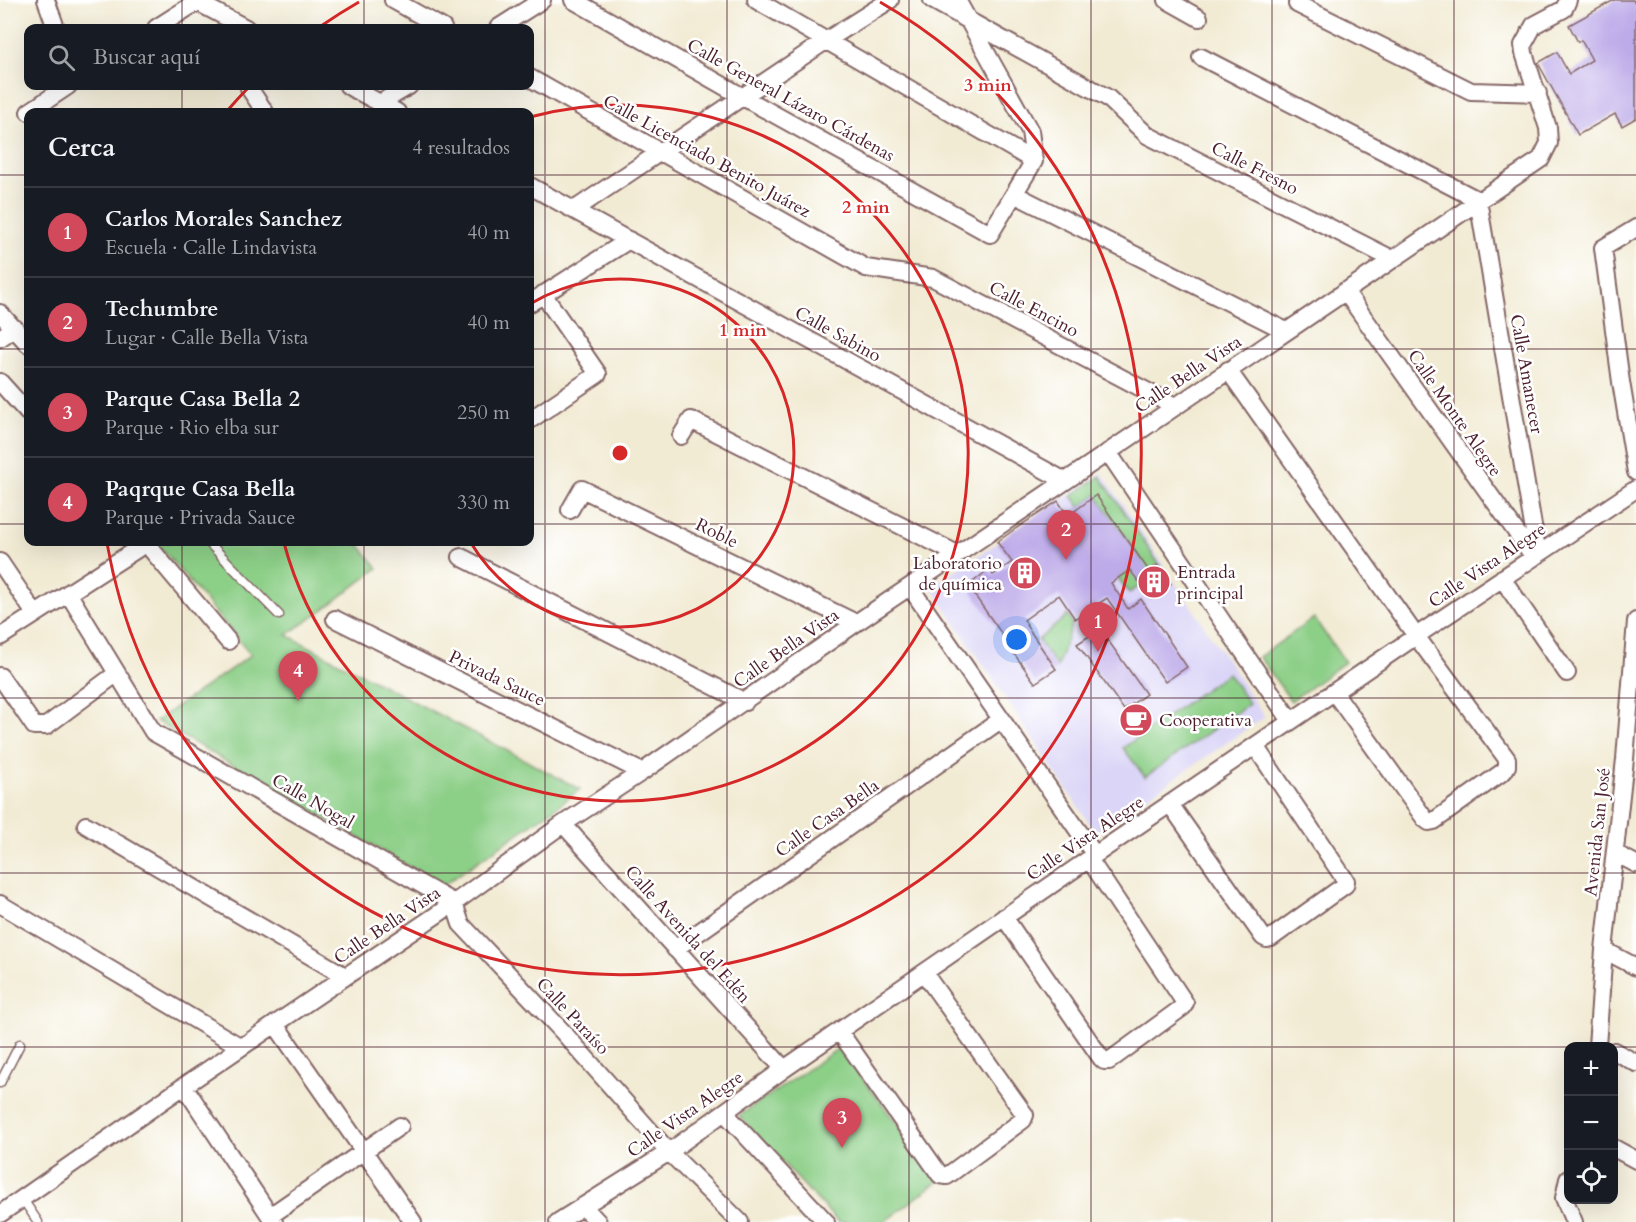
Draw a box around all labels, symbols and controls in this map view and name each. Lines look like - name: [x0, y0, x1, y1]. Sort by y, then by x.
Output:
- search box: [24, 24, 534, 90]
- street label: Calle General Lázaro Cárdenas: [682, 33, 899, 168]
- icon: search: [45, 41, 78, 74]
- text: Buscar aquí: [93, 42, 200, 72]
- text: 3 min: [964, 73, 1012, 98]
- street label: Calle Licenciado Benito Juárez: [598, 89, 815, 224]
- text: Cerca: [48, 130, 115, 165]
- text: 4 resultados: [412, 134, 510, 161]
- street label: Calle Fresno: [1207, 136, 1303, 201]
- text: 2 min: [842, 195, 890, 220]
- text: Carlos Morales Sanchez: [105, 204, 342, 234]
- text: 1: [62, 219, 73, 246]
- text: 40 m: [467, 219, 510, 246]
- text: Escuela · Calle Lindavista: [105, 234, 317, 261]
- street label: Calle Encino: [985, 275, 1083, 344]
- text: Techumbre: [105, 294, 218, 324]
- street label: Calle Sabino: [790, 300, 886, 369]
- text: 2: [62, 309, 73, 336]
- text: 40 m: [467, 309, 510, 336]
- street label: Calle Amanecer: [1504, 312, 1549, 436]
- text: 1 min: [719, 318, 767, 343]
- text: Lugar · Calle Bella Vista: [105, 324, 308, 351]
- street label: Calle Bella Vista: [1130, 329, 1247, 419]
- street label: Calle Monte Alegre: [1401, 345, 1508, 482]
- text: Parque Casa Bella 2: [105, 384, 300, 414]
- text: 3: [62, 399, 73, 426]
- text: 250 m: [457, 399, 510, 426]
- text: Parque · Rio elba sur: [105, 414, 279, 441]
- centre of rings: [610, 443, 630, 463]
- text: Paqrque Casa Bella: [105, 474, 295, 504]
- text: 4: [62, 489, 73, 516]
- text: 330 m: [457, 489, 510, 516]
- text: Parque · Privada Sauce: [105, 504, 295, 531]
- pin: 2: [1046, 510, 1086, 560]
- street label: Roble: [691, 512, 742, 554]
- street label: Calle Vista Alegre: [1424, 517, 1551, 614]
- place label: Laboratorio de química: [913, 551, 1002, 597]
- building icon: Laboratorio de química: [1007, 555, 1043, 591]
- place label: Entrada principal: [1177, 560, 1244, 606]
- building icon: Entrada principal: [1136, 564, 1172, 600]
- pin: 1: [1078, 602, 1118, 652]
- street label: Calle Bella Vista: [728, 603, 844, 694]
- your location: [1002, 625, 1031, 654]
- street label: Privada Sauce: [444, 644, 549, 713]
- pin: 4: [278, 652, 318, 701]
- cafe icon: Cooperativa: [1118, 702, 1154, 738]
- place label: Cooperativa: [1159, 708, 1252, 733]
- street label: Avenida San José: [1578, 766, 1617, 898]
- street label: Calle Nogal: [267, 768, 359, 835]
- street label: Calle Casa Bella: [770, 773, 884, 863]
- street label: Calle Vista Alegre: [1022, 790, 1149, 887]
- street label: Calle Avenida del Edén: [619, 860, 757, 1009]
- street label: Calle Bella Vista: [329, 880, 446, 970]
- street label: Calle Paraíso: [530, 972, 615, 1061]
- map controls: [1564, 1042, 1618, 1204]
- button: +: [1564, 1042, 1618, 1096]
- street label: Calle Vista Alegre: [622, 1065, 748, 1164]
- button: −: [1564, 1096, 1618, 1150]
- pin: 3: [822, 1098, 862, 1148]
- button: locate: [1564, 1150, 1618, 1204]

